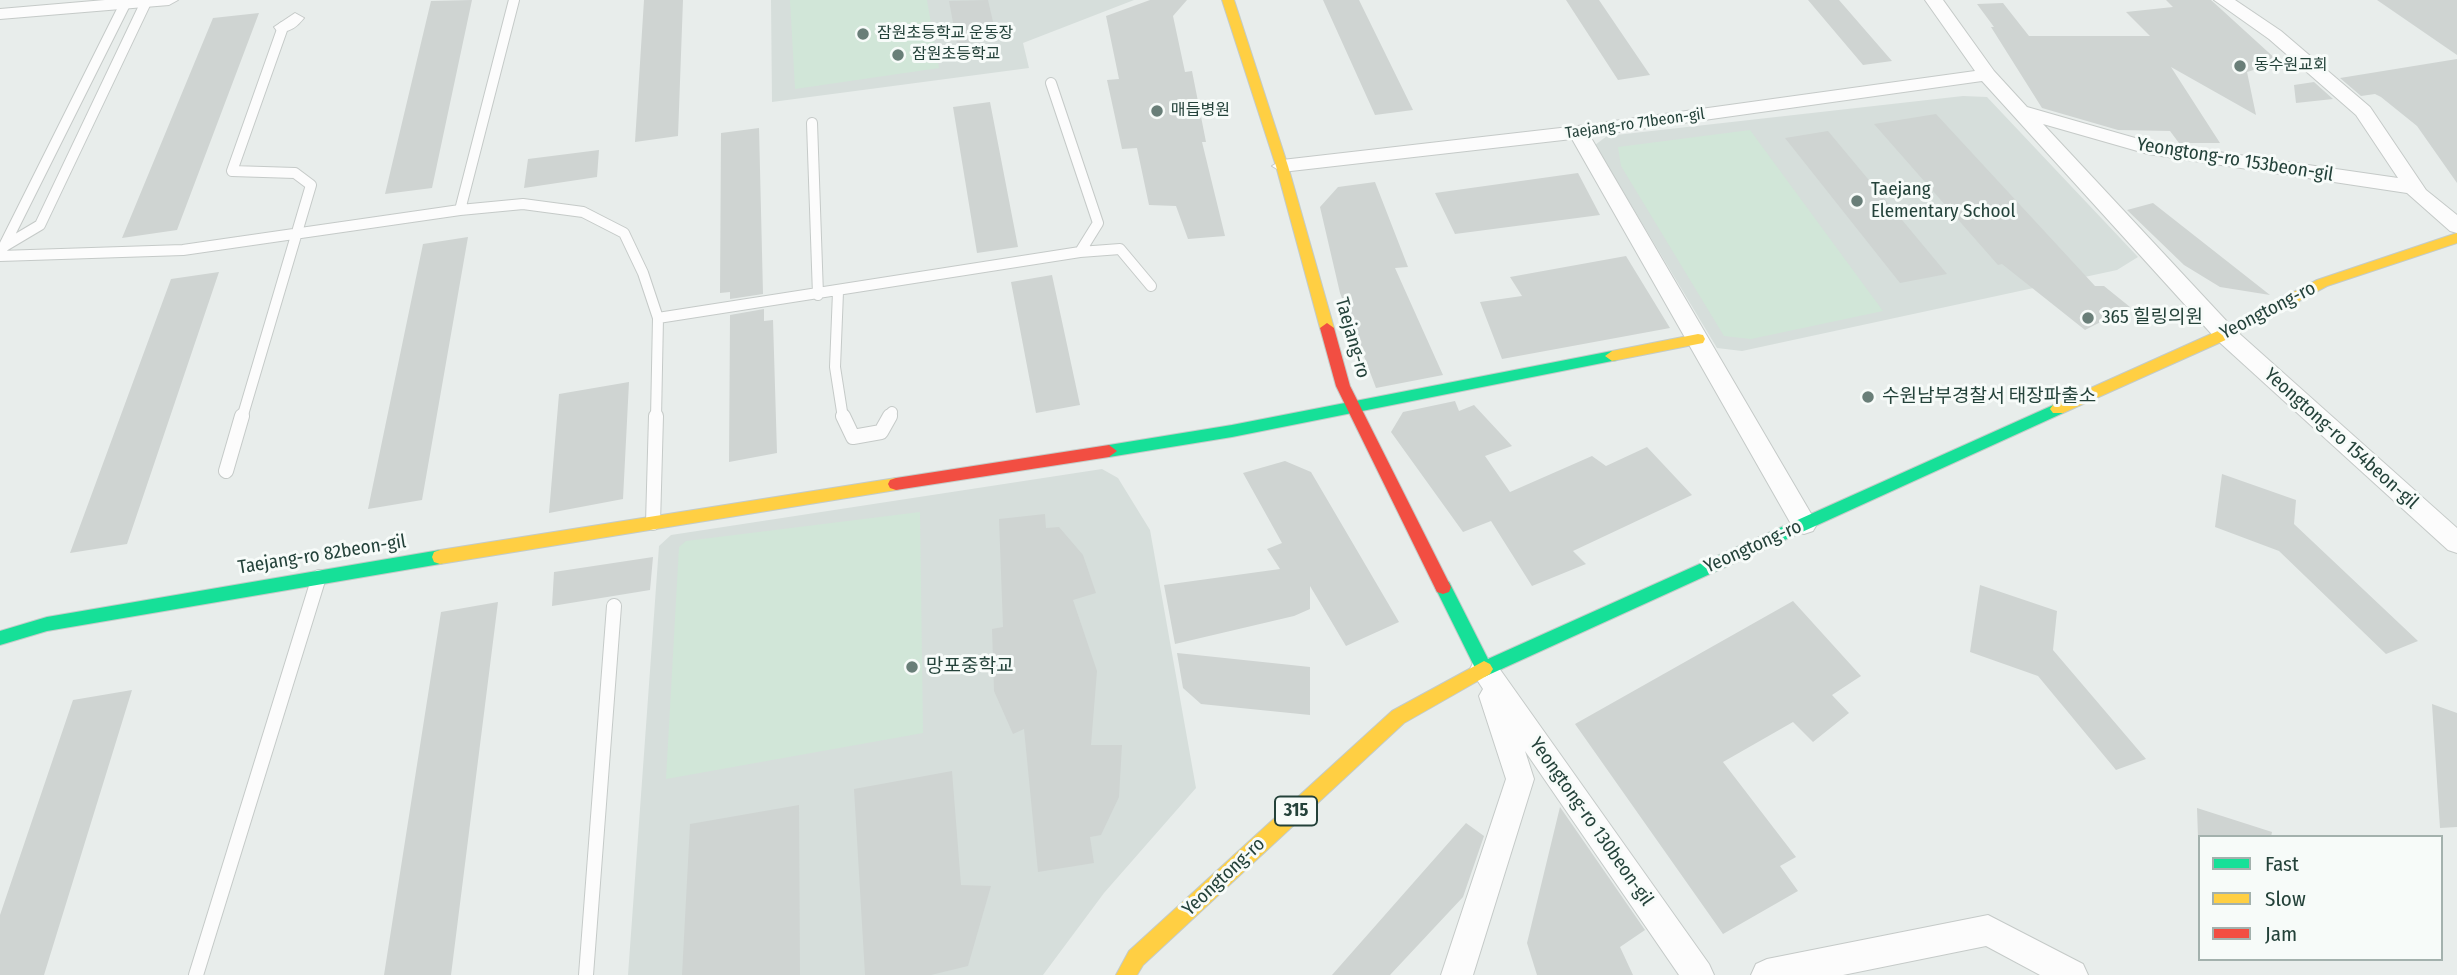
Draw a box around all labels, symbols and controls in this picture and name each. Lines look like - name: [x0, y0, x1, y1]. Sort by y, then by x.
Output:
- place label: 잠원초등학교 운동장: [877, 24, 1013, 44]
- marker: 잠원초등학교 운동장: [855, 26, 871, 42]
- place label: 잠원초등학교: [912, 45, 1000, 65]
- marker: 잠원초등학교: [890, 47, 906, 63]
- place label: 동수원교회: [2254, 56, 2328, 76]
- marker: 동수원교회: [2232, 58, 2248, 74]
- place label: 매듭병원: [1171, 101, 1230, 121]
- marker: 매듭병원: [1149, 103, 1165, 119]
- street label: Taejang-ro 71beon-gil: [1564, 105, 1706, 143]
- street label: Yeongtong-ro 153beon-gil: [2135, 133, 2335, 187]
- place label: Taejang Elementary School: [1871, 179, 2016, 223]
- marker: Taejang Elementary School: [1849, 193, 1865, 209]
- street label: Yeongtong-ro: [2216, 277, 2320, 345]
- street label: Taejang-ro: [1330, 295, 1374, 381]
- place label: 365 힐링의원: [2102, 307, 2203, 329]
- marker: 365 힐링의원: [2080, 310, 2096, 326]
- street label: Yeongtong-ro 154beon-gil: [2259, 364, 2423, 514]
- place label: 수원남부경찰서 태장파출소: [1882, 386, 2096, 408]
- marker: 수원남부경찰서 태장파출소: [1860, 389, 1876, 405]
- street label: Yeongtong-ro: [1701, 515, 1805, 579]
- street label: Taejang-ro 82beon-gil: [236, 530, 408, 580]
- place label: 망포중학교: [926, 656, 1013, 678]
- marker: 망포중학교: [904, 659, 920, 675]
- street label: Yeongtong-ro 130beon-gil: [1524, 734, 1658, 910]
- road number: 315: [1275, 796, 1317, 826]
- street label: Yeongtong-ro: [1178, 833, 1270, 921]
- legend: [2198, 835, 2443, 961]
- text: Fast: [2265, 851, 2299, 877]
- text: Slow: [2265, 886, 2306, 912]
- text: Jam: [2265, 921, 2297, 947]

